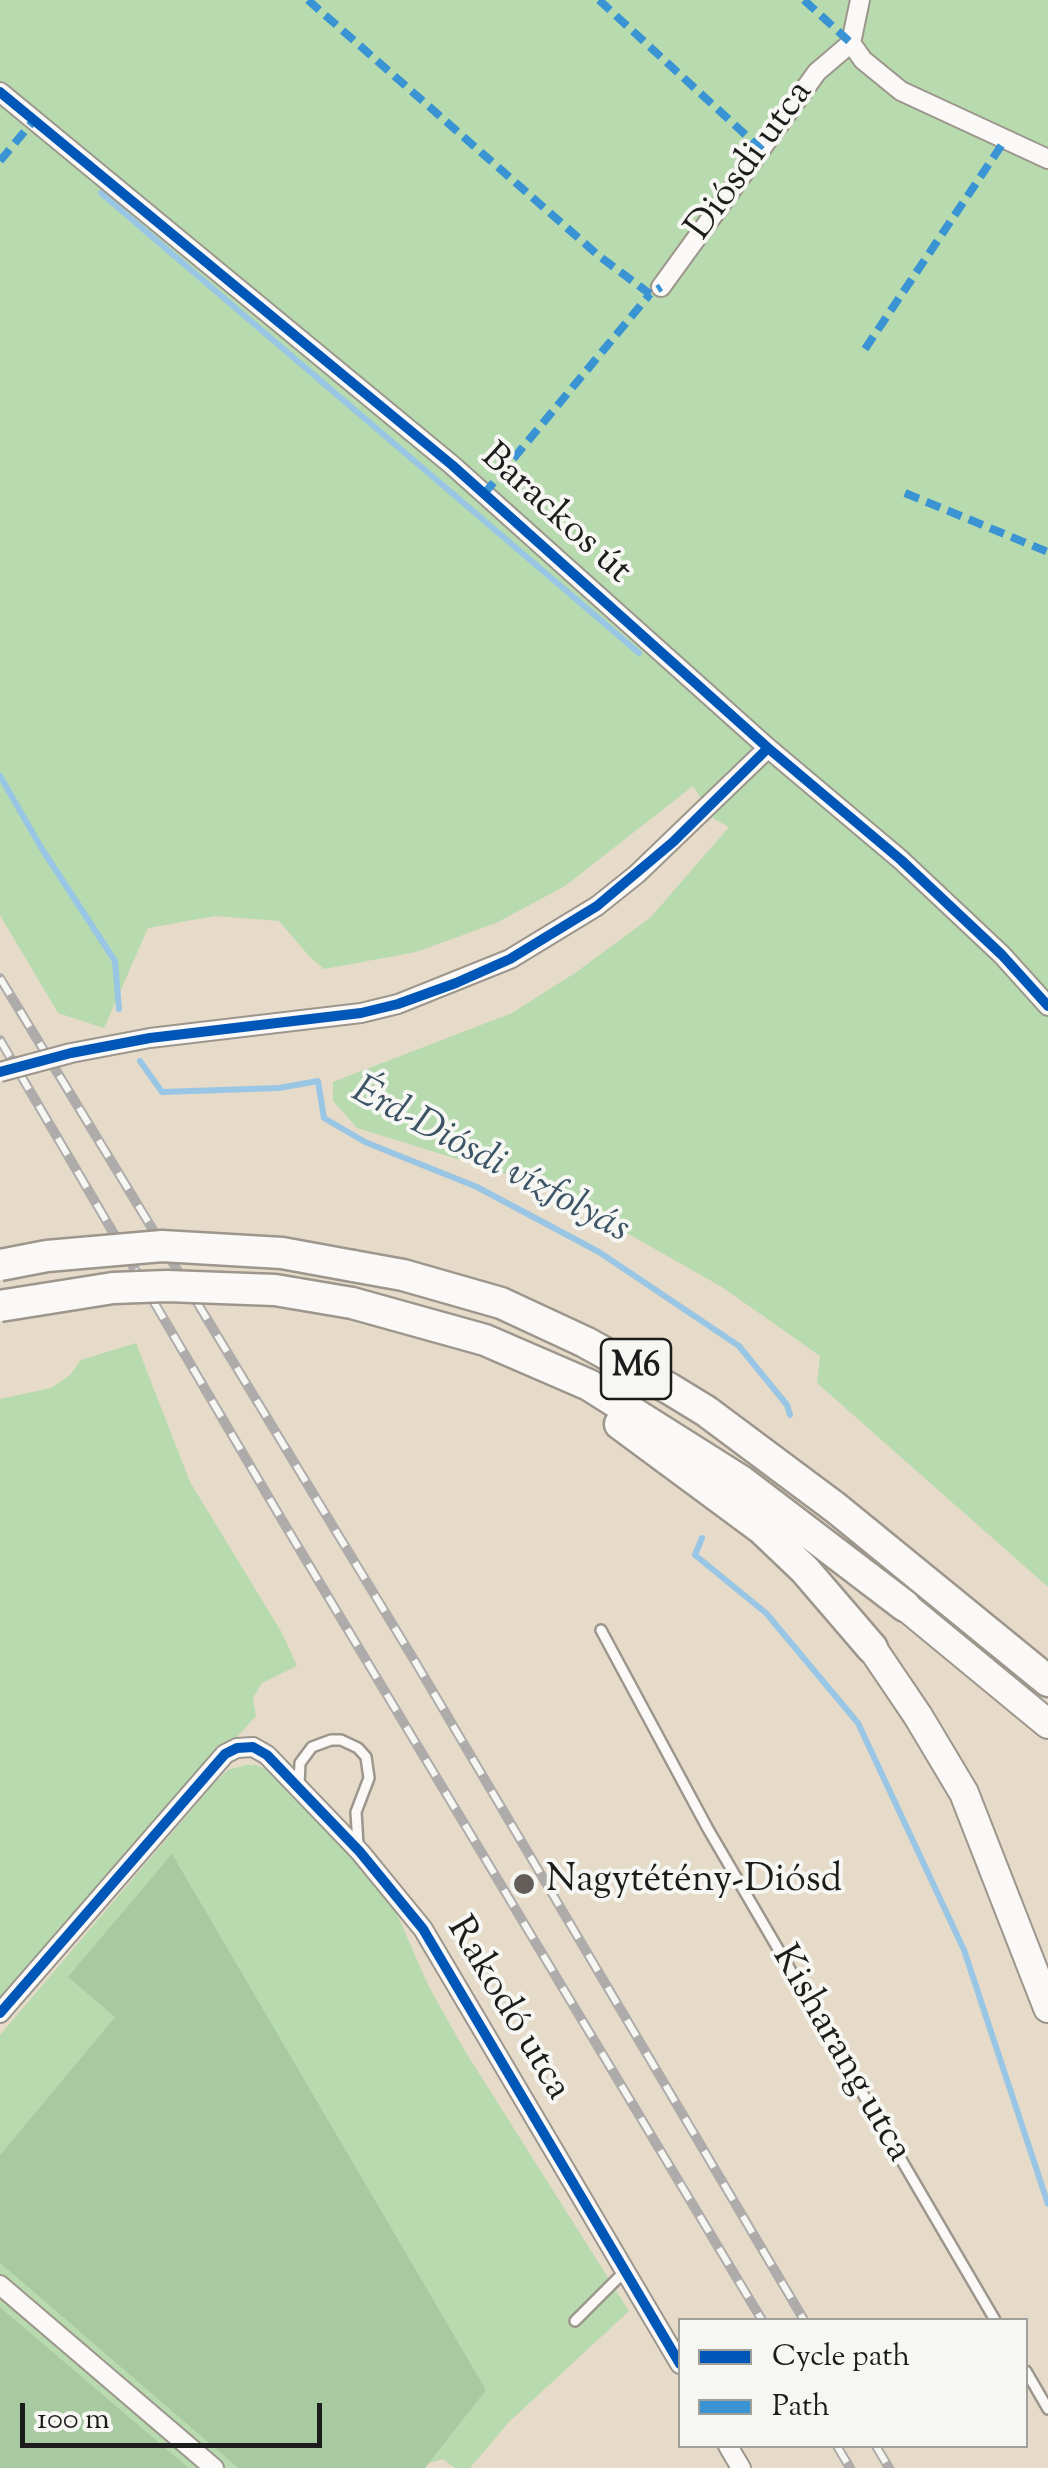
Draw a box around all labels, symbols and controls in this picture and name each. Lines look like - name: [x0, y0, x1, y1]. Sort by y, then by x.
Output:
- street label: Diósdi utca: [679, 73, 825, 251]
- street label: Barackos út: [469, 436, 639, 596]
- water label: Érd-Diósdi vízfolyás: [342, 1069, 636, 1257]
- road number: M6: [601, 1339, 671, 1399]
- place label: Nagytétény-Diósd: [546, 1861, 842, 1907]
- marker: Nagytétény-Diósd: [511, 1871, 537, 1897]
- street label: Rakodó utca: [434, 1910, 578, 2110]
- street label: Kisharang utca: [759, 1939, 919, 2171]
- legend: [678, 2318, 1028, 2448]
- text: Cycle path: [772, 2336, 910, 2379]
- scale bar: [25, 2383, 328, 2445]
- text: Path: [772, 2386, 830, 2429]
- text: 100 m: [37, 2399, 110, 2442]

